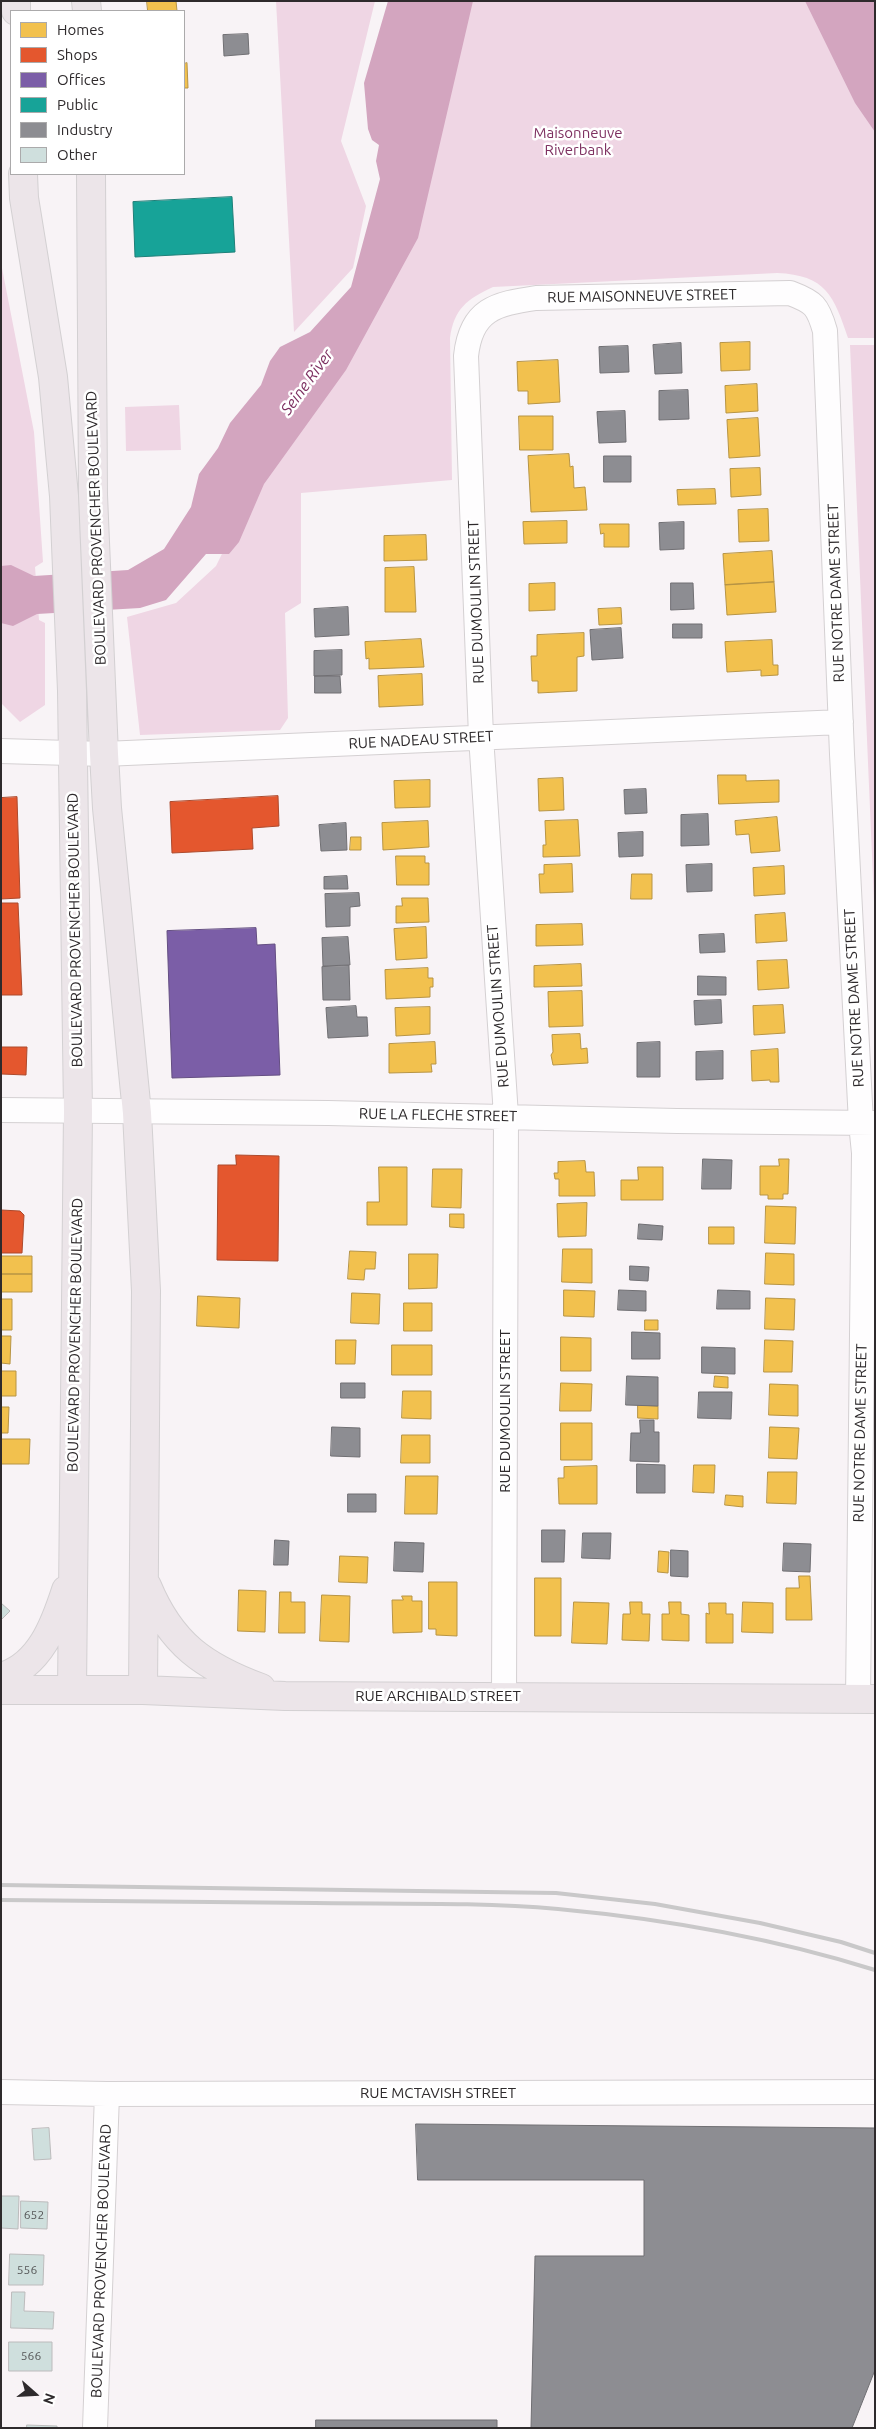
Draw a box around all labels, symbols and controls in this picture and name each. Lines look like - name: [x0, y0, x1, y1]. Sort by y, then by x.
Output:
- legend: [10, 10, 185, 175]
- text: Homes: [57, 21, 104, 38]
- text: Shops: [57, 46, 98, 63]
- text: Offices: [57, 71, 105, 88]
- text: Public: [57, 96, 98, 113]
- text: Industry: [57, 121, 112, 138]
- park label: Maisonneuve Riverbank: [533, 124, 623, 159]
- text: Other: [57, 146, 97, 163]
- street label: RUE MAISONNEUVE STREET: [547, 285, 737, 307]
- water label: Seine River: [277, 345, 337, 419]
- street label: BOULEVARD PROVENCHER BOULEVARD: [82, 390, 110, 666]
- street label: RUE NOTRE DAME STREET: [824, 503, 848, 683]
- street label: RUE DUMOULIN STREET: [464, 520, 488, 684]
- street label: RUE NADEAU STREET: [348, 727, 494, 753]
- street label: BOULEVARD PROVENCHER BOULEVARD: [64, 793, 86, 1067]
- street label: RUE NOTRE DAME STREET: [840, 908, 868, 1088]
- street label: RUE DUMOULIN STREET: [483, 924, 513, 1088]
- street label: RUE LA FLECHE STREET: [359, 1105, 517, 1125]
- street label: BOULEVARD PROVENCHER BOULEVARD: [64, 1198, 86, 1472]
- street label: RUE DUMOULIN STREET: [496, 1329, 514, 1493]
- street label: RUE NOTRE DAME STREET: [849, 1343, 871, 1523]
- street label: RUE ARCHIBALD STREET: [355, 1687, 521, 1705]
- street label: RUE MCTAVISH STREET: [360, 2084, 516, 2102]
- street label: BOULEVARD PROVENCHER BOULEVARD: [87, 2123, 115, 2399]
- house number: 652: [24, 2208, 44, 2222]
- house number: 556: [17, 2263, 37, 2277]
- house number: 566: [21, 2349, 41, 2363]
- north arrow: [10, 2369, 60, 2419]
- text: N: [40, 2391, 58, 2406]

